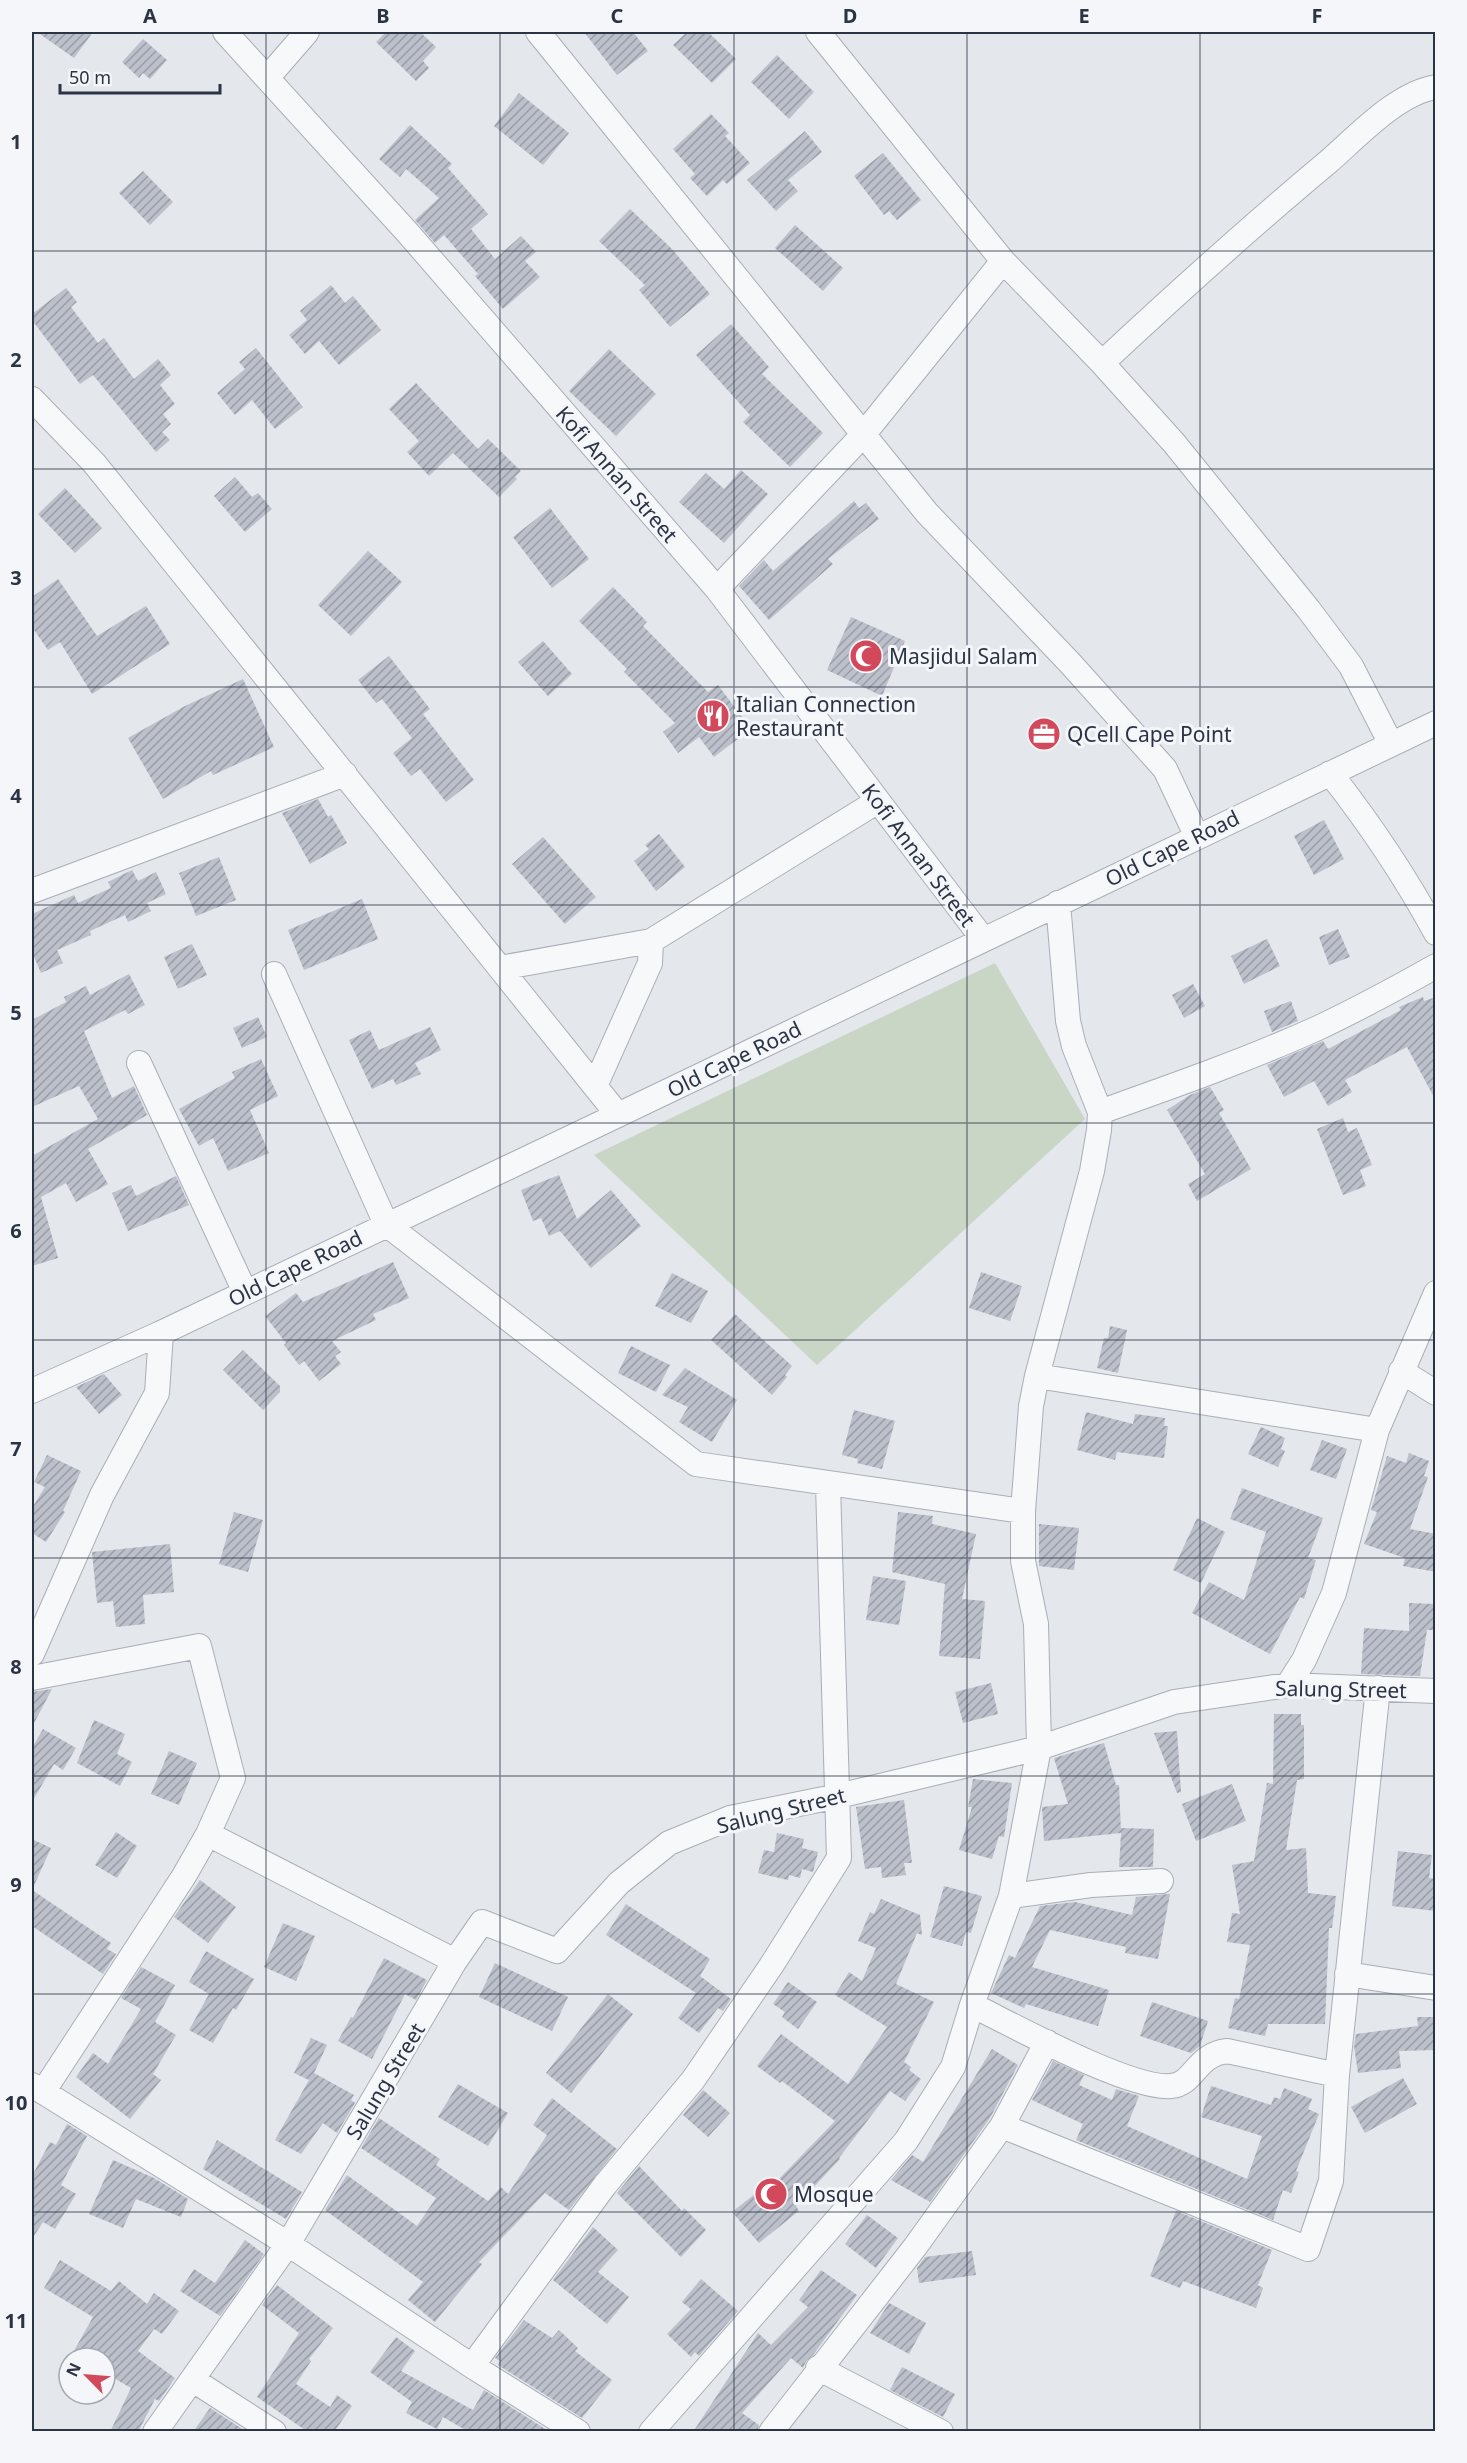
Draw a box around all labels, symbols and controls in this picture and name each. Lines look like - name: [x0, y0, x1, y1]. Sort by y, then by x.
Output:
- text: A: [143, 2, 157, 29]
- text: B: [376, 2, 390, 29]
- text: C: [611, 2, 624, 29]
- text: D: [843, 2, 857, 29]
- text: E: [1078, 2, 1090, 29]
- text: F: [1312, 2, 1322, 29]
- scale bar: [60, 57, 220, 95]
- text: 50 m: [69, 65, 111, 89]
- text: 1: [10, 128, 22, 155]
- text: 2: [10, 346, 22, 373]
- street label: Kofi Annan Street: [550, 400, 684, 548]
- text: 3: [10, 564, 22, 591]
- mosque icon: Masjidul Salam: [848, 638, 884, 674]
- place label: Masjidul Salam: [889, 642, 1038, 670]
- place label: Italian Connection Restaurant: [736, 690, 916, 742]
- restaurant icon: Italian Connection Restaurant: [695, 698, 731, 734]
- office icon: QCell Cape Point: [1026, 716, 1062, 752]
- place label: QCell Cape Point: [1067, 720, 1232, 748]
- street label: Kofi Annan Street: [856, 778, 982, 932]
- text: 4: [10, 782, 22, 809]
- street label: Old Cape Road: [1100, 803, 1244, 893]
- text: 5: [10, 999, 22, 1026]
- street label: Old Cape Road: [662, 1014, 806, 1104]
- text: 6: [10, 1217, 22, 1244]
- street label: Old Cape Road: [223, 1223, 367, 1313]
- text: 7: [10, 1435, 22, 1462]
- text: 8: [10, 1653, 22, 1680]
- street label: Salung Street: [1275, 1674, 1407, 1704]
- street label: Salung Street: [714, 1780, 849, 1840]
- text: 9: [10, 1871, 22, 1898]
- street label: Salung Street: [339, 2017, 431, 2145]
- text: 10: [5, 2089, 27, 2116]
- mosque icon: Mosque: [753, 2176, 789, 2212]
- place label: Mosque: [794, 2180, 874, 2208]
- text: 11: [5, 2307, 27, 2334]
- north arrow: [57, 2346, 117, 2406]
- text: N: [61, 2359, 86, 2380]

